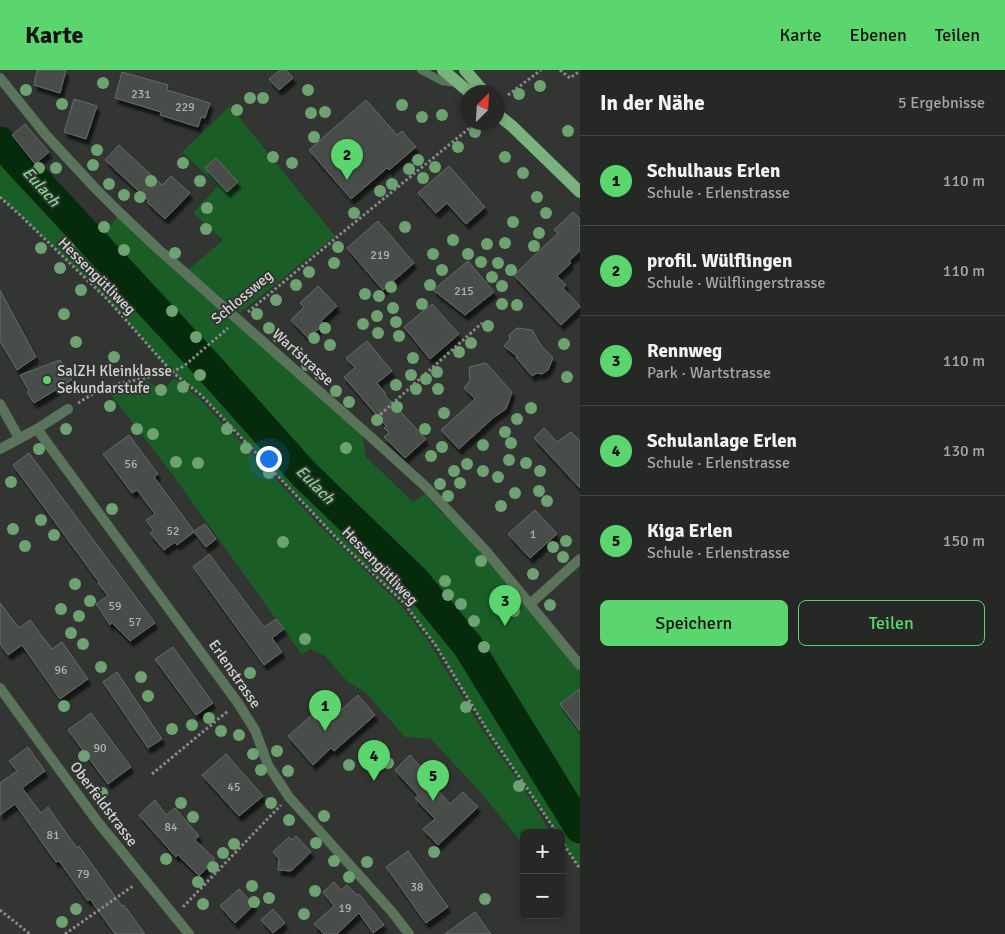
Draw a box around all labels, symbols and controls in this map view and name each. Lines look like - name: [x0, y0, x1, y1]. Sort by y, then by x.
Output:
- text: Karte: [25, 20, 83, 50]
- text: Karte: [779, 24, 821, 46]
- text: Ebenen: [849, 24, 907, 46]
- text: Teilen: [935, 24, 980, 46]
- north arrow: [460, 85, 505, 130]
- house number: 231: [131, 87, 151, 102]
- text: In der Nähe: [600, 90, 705, 116]
- text: 5 Ergebnisse: [898, 93, 985, 113]
- house number: 229: [175, 100, 195, 115]
- pin: 2: [331, 139, 363, 180]
- text: Schulhaus Erlen: [647, 159, 780, 183]
- water label: Eulach: [18, 163, 65, 212]
- text: 1: [612, 171, 620, 191]
- text: 110 m: [943, 171, 985, 191]
- text: Schule · Erlenstrasse: [647, 183, 790, 203]
- street label: Hessengütliweg: [55, 234, 140, 319]
- house number: 219: [370, 248, 390, 263]
- text: profil. Wülflingen: [647, 249, 792, 273]
- text: 2: [612, 261, 620, 281]
- text: 110 m: [943, 261, 985, 281]
- street label: Schlossweg: [208, 266, 277, 328]
- text: Schule · Wülflingerstrasse: [647, 273, 825, 293]
- house number: 215: [454, 284, 474, 299]
- street label: Wartstrasse: [269, 325, 337, 389]
- text: Rennweg: [647, 339, 722, 363]
- text: 3: [612, 351, 620, 371]
- text: 110 m: [943, 351, 985, 371]
- place label: SalZH Kleinklasse Sekundarstufe: [57, 362, 172, 397]
- text: Park · Wartstrasse: [647, 363, 771, 383]
- marker: SalZH Kleinklasse Sekundarstufe: [41, 374, 53, 386]
- text: Schulanlage Erlen: [647, 429, 797, 453]
- text: 4: [612, 441, 620, 461]
- text: 130 m: [943, 441, 985, 461]
- your location: [256, 446, 282, 472]
- text: Schule · Erlenstrasse: [647, 453, 790, 473]
- house number: 56: [125, 457, 137, 472]
- water label: Eulach: [291, 461, 339, 509]
- text: Kiga Erlen: [647, 519, 733, 543]
- street label: Hessengütliweg: [338, 523, 422, 609]
- house number: 52: [167, 524, 179, 539]
- house number: 1: [530, 527, 536, 542]
- text: 5: [612, 531, 620, 551]
- text: 150 m: [943, 531, 985, 551]
- text: Schule · Erlenstrasse: [647, 543, 790, 563]
- pin: 3: [489, 585, 521, 626]
- house number: 59: [109, 599, 121, 614]
- button: Speichern: [600, 600, 788, 646]
- button: Teilen: [798, 600, 985, 646]
- house number: 57: [129, 615, 141, 630]
- street label: Erlenstrasse: [205, 636, 265, 712]
- house number: 96: [55, 663, 67, 678]
- pin: 1: [309, 690, 341, 731]
- pin: 4: [358, 740, 390, 781]
- house number: 90: [94, 741, 106, 756]
- street label: Oberfeldstrasse: [66, 758, 142, 850]
- pin: 5: [417, 760, 449, 801]
- house number: 45: [228, 780, 240, 795]
- house number: 84: [165, 820, 178, 835]
- house number: 81: [47, 828, 59, 843]
- map controls: [520, 829, 565, 919]
- button: +: [520, 829, 565, 874]
- house number: 79: [77, 867, 89, 882]
- button: −: [520, 874, 565, 919]
- house number: 38: [411, 880, 423, 895]
- house number: 19: [339, 901, 351, 916]

